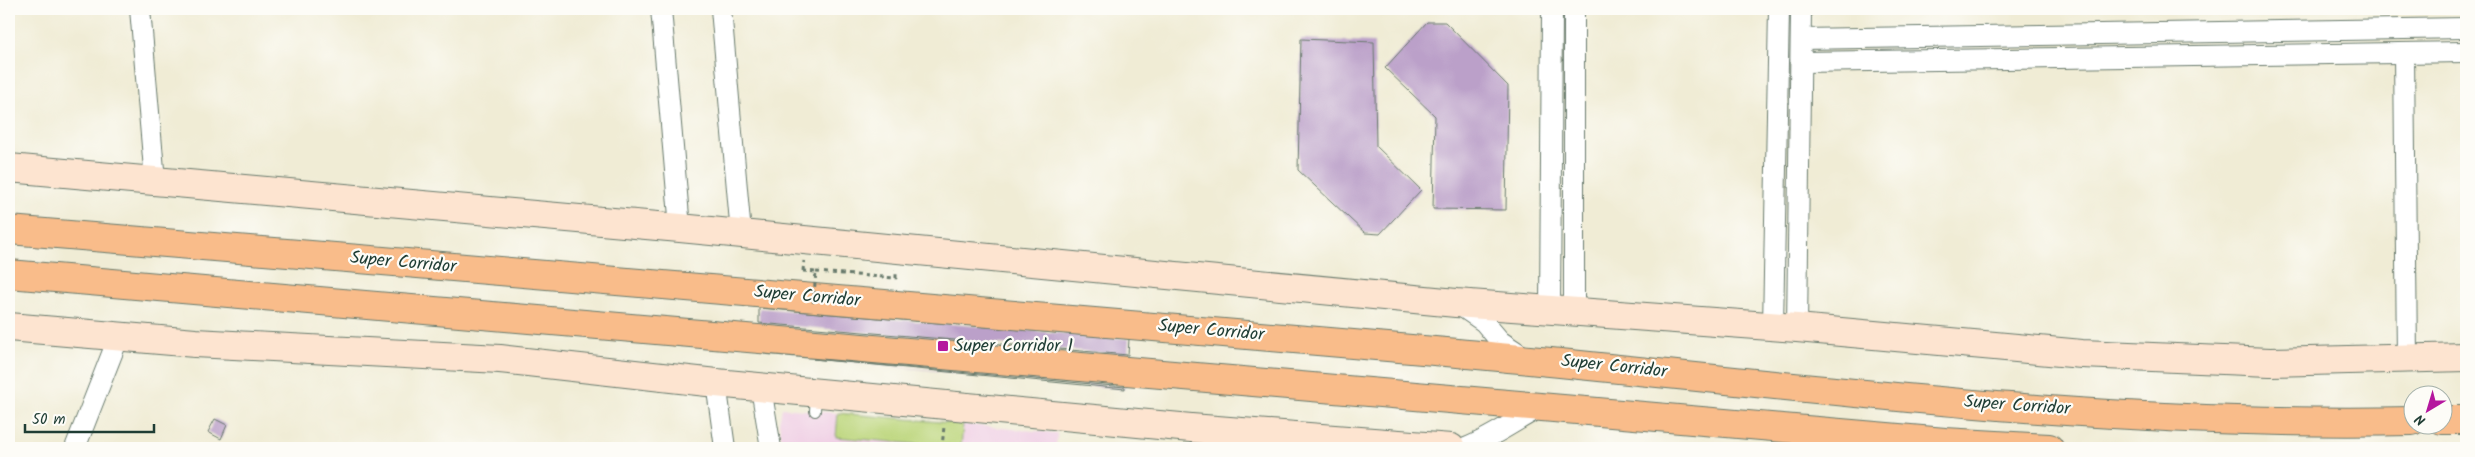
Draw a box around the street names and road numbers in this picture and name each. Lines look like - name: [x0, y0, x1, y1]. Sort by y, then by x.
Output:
- street label: Super Corridor: [349, 244, 458, 282]
- street label: Super Corridor: [753, 278, 862, 316]
- street label: Super Corridor: [1157, 312, 1266, 350]
- street label: Super Corridor: [1560, 347, 1669, 387]
- street label: Super Corridor: [1963, 388, 2072, 424]

